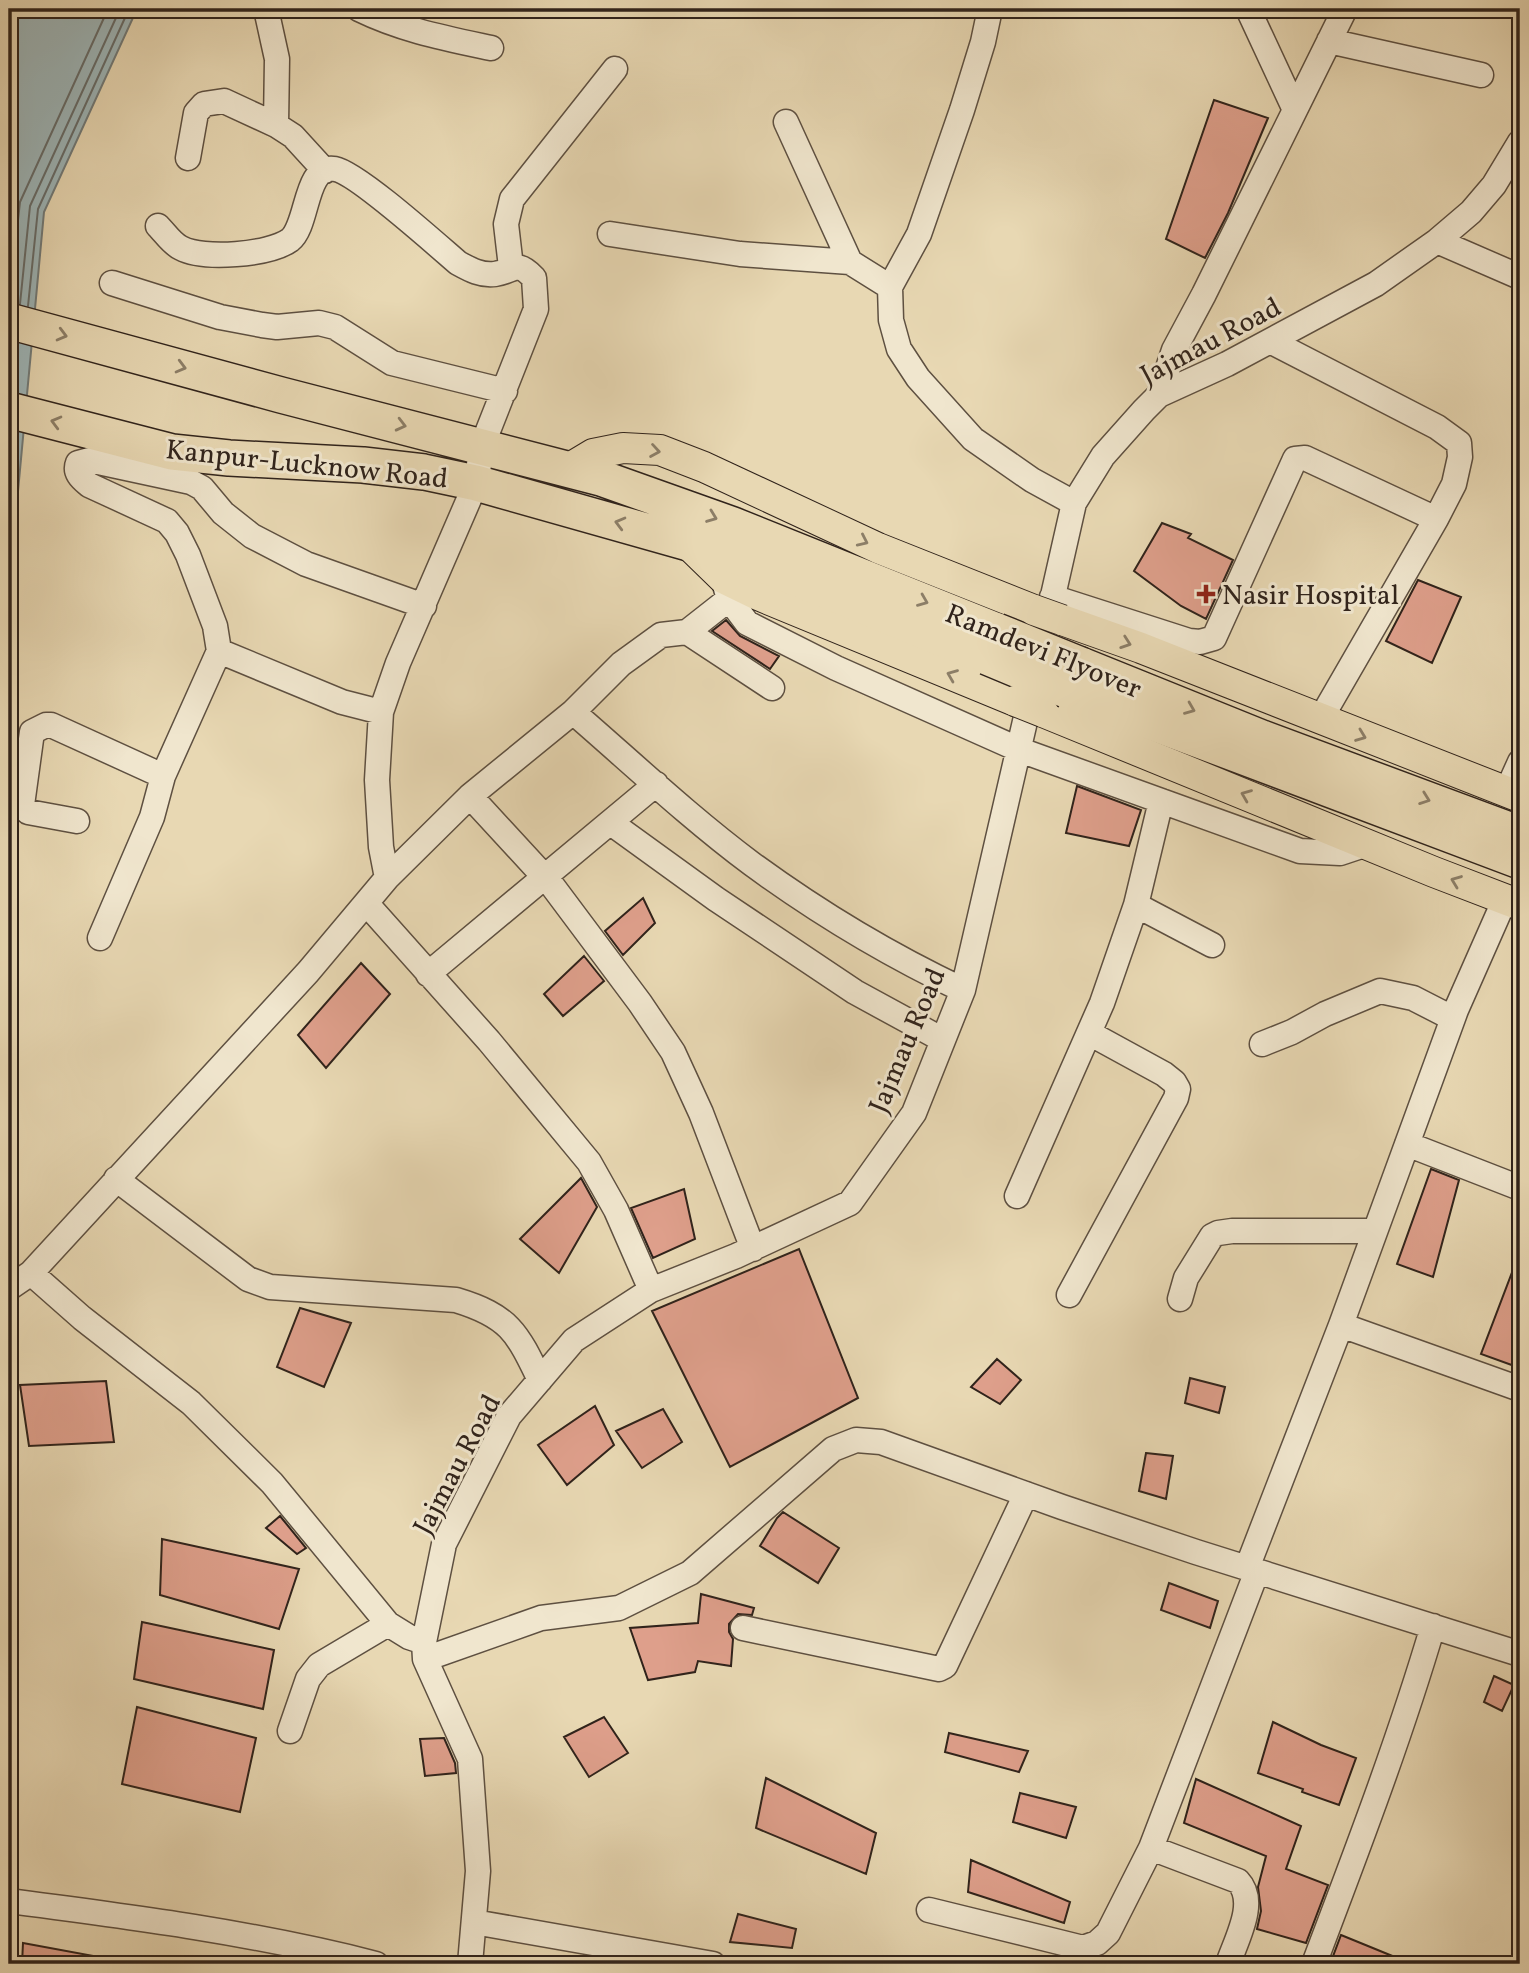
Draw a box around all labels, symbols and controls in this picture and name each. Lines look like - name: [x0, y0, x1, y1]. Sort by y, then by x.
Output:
- street label: Jajmau Road: [1134, 289, 1289, 396]
- one-way arrow: [56, 327, 68, 341]
- one-way arrow: [175, 359, 187, 374]
- one-way arrow: [50, 416, 62, 430]
- one-way arrow: [395, 417, 407, 431]
- street label: Kanpur-Lucknow Road: [164, 431, 450, 500]
- one-way arrow: [649, 443, 661, 458]
- one-way arrow: [705, 508, 717, 522]
- one-way arrow: [615, 517, 627, 531]
- one-way arrow: [856, 533, 868, 547]
- place label: Nasir Hospital: [1222, 577, 1399, 616]
- marker: Nasir Hospital: [1196, 584, 1216, 604]
- one-way arrow: [916, 593, 928, 607]
- street label: Ramdevi Flyover: [939, 595, 1147, 710]
- one-way arrow: [1120, 635, 1132, 649]
- one-way arrow: [947, 669, 959, 683]
- one-way arrow: [1183, 700, 1195, 714]
- one-way arrow: [1354, 727, 1366, 741]
- one-way arrow: [1240, 790, 1252, 804]
- one-way arrow: [1419, 790, 1431, 804]
- one-way arrow: [1451, 875, 1463, 889]
- street label: Jajmau Road: [860, 962, 956, 1120]
- street label: Jajmau Road: [405, 1388, 512, 1543]

